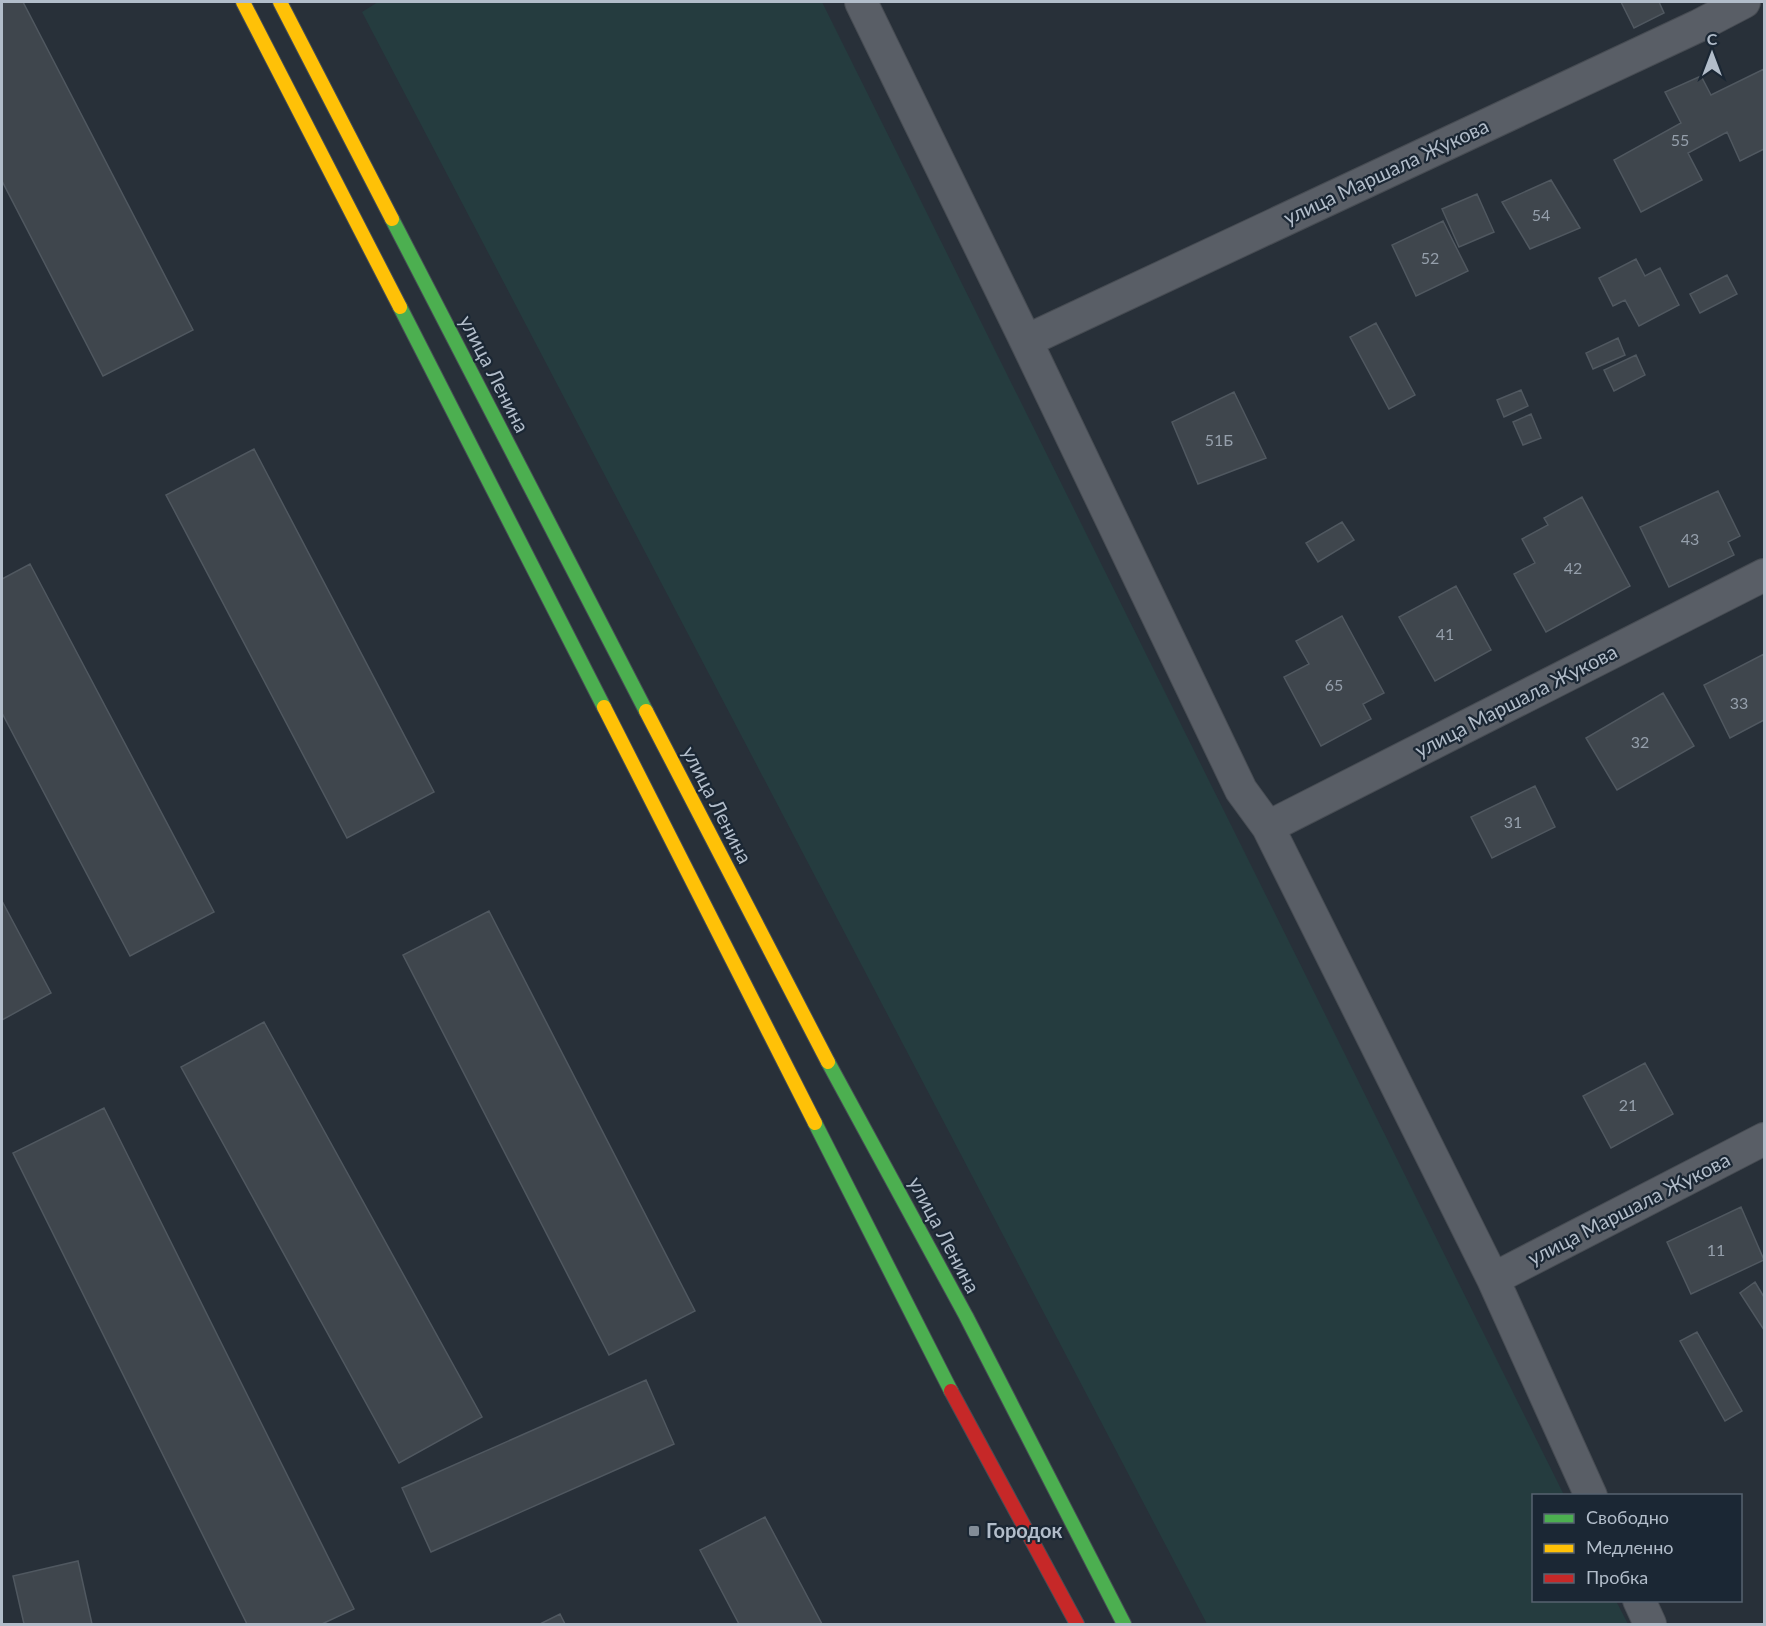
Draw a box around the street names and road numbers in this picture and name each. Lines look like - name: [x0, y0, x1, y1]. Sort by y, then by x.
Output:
- street label: улица Маршала Жукова: [1279, 113, 1492, 229]
- street label: улица Ленина: [455, 311, 535, 436]
- street label: улица Маршала Жукова: [1411, 639, 1621, 762]
- street label: улица Ленина: [678, 742, 758, 867]
- street label: улица Маршала Жукова: [1524, 1147, 1734, 1270]
- street label: улица Ленина: [904, 1172, 986, 1297]

